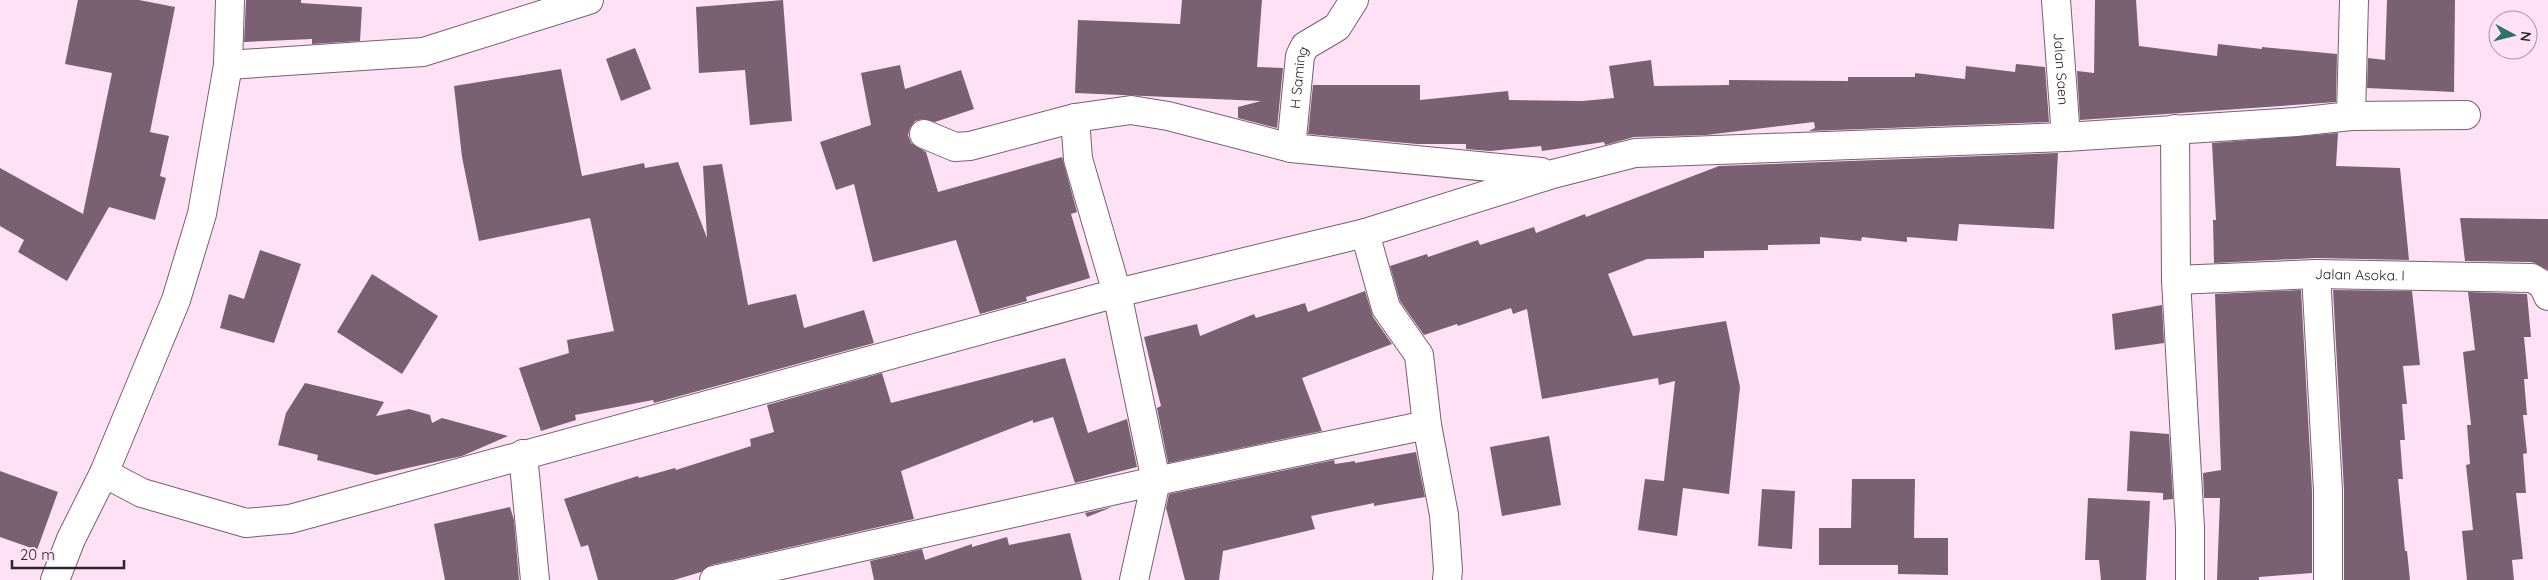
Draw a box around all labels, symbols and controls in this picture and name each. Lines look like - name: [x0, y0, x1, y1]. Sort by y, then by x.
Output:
- north arrow: [2488, 10, 2538, 60]
- text: N: [2516, 30, 2535, 43]
- street label: Jalan Saen: [2049, 32, 2073, 106]
- street label: H Saming: [1286, 43, 1313, 110]
- street label: Jalan Asoka. I: [2315, 265, 2405, 285]
- scale bar: [12, 538, 125, 570]
- text: 20 m: [20, 545, 55, 564]

